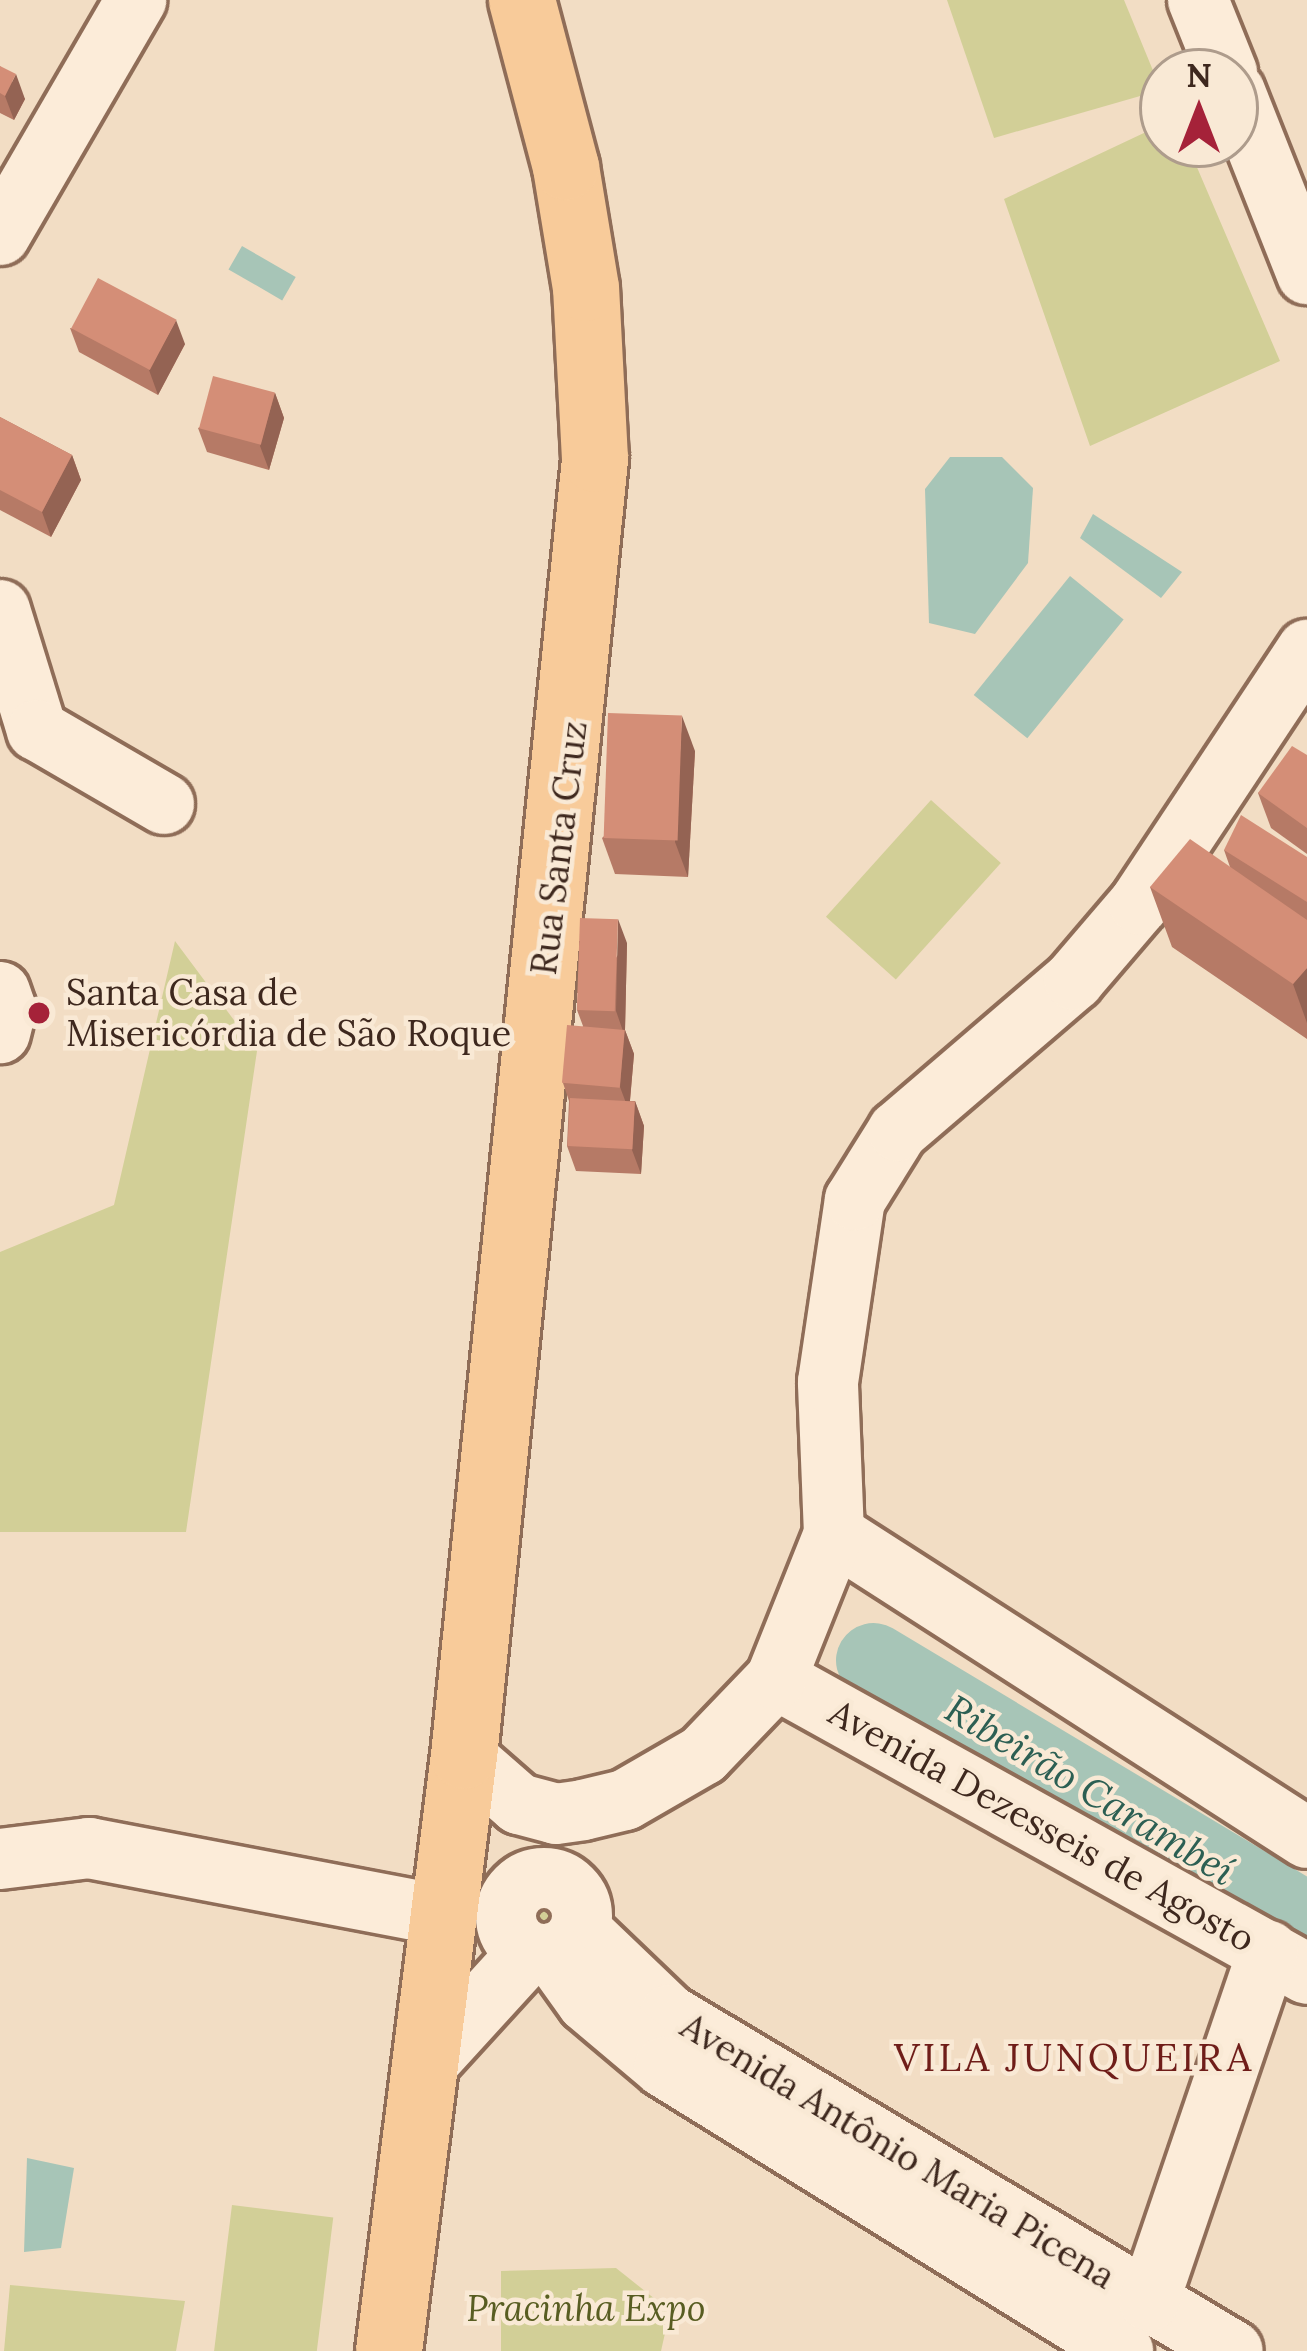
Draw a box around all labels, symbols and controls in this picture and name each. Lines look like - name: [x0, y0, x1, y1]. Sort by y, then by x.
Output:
- north arrow: [1139, 48, 1259, 168]
- text: N: [1186, 54, 1212, 96]
- street label: Rua Santa Cruz: [522, 719, 596, 977]
- place label: Santa Casa de Misericórdia de São Roque: [66, 970, 511, 1055]
- marker: Santa Casa de Misericórdia de São Roque: [23, 997, 55, 1029]
- water label: Ribeirão Carambeí: [937, 1685, 1243, 1895]
- street label: Avenida Dezesseis de Agosto: [822, 1691, 1262, 1961]
- street label: Avenida Antônio Maria Picena: [673, 2004, 1123, 2298]
- district label: VILA JUNQUEIRA: [894, 2034, 1254, 2080]
- park label: Pracinha Expo: [467, 2287, 705, 2331]

